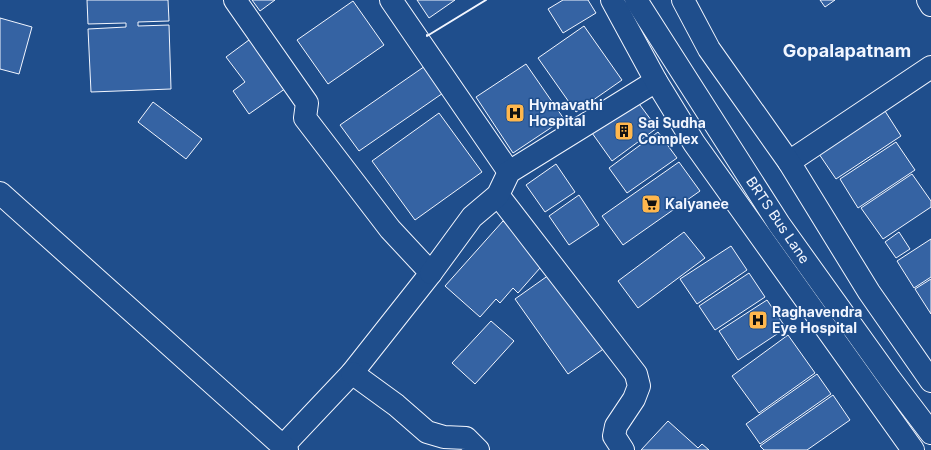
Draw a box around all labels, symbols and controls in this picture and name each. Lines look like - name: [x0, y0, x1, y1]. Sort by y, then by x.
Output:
- district label: Gopalapatnam: [783, 40, 911, 61]
- place label: Hymavathi Hospital: [529, 96, 603, 129]
- hospital icon: Hymavathi Hospital: [504, 102, 526, 124]
- place label: Sai Sudha Complex: [638, 114, 706, 147]
- building icon: Sai Sudha Complex: [613, 120, 635, 142]
- street label: BRTS Bus Lane: [743, 173, 814, 266]
- supermarket icon: Kalyanee: [640, 193, 662, 215]
- place label: Kalyanee: [665, 195, 729, 212]
- place label: Raghavendra Eye Hospital: [772, 303, 862, 336]
- hospital icon: Raghavendra Eye Hospital: [747, 309, 769, 331]

